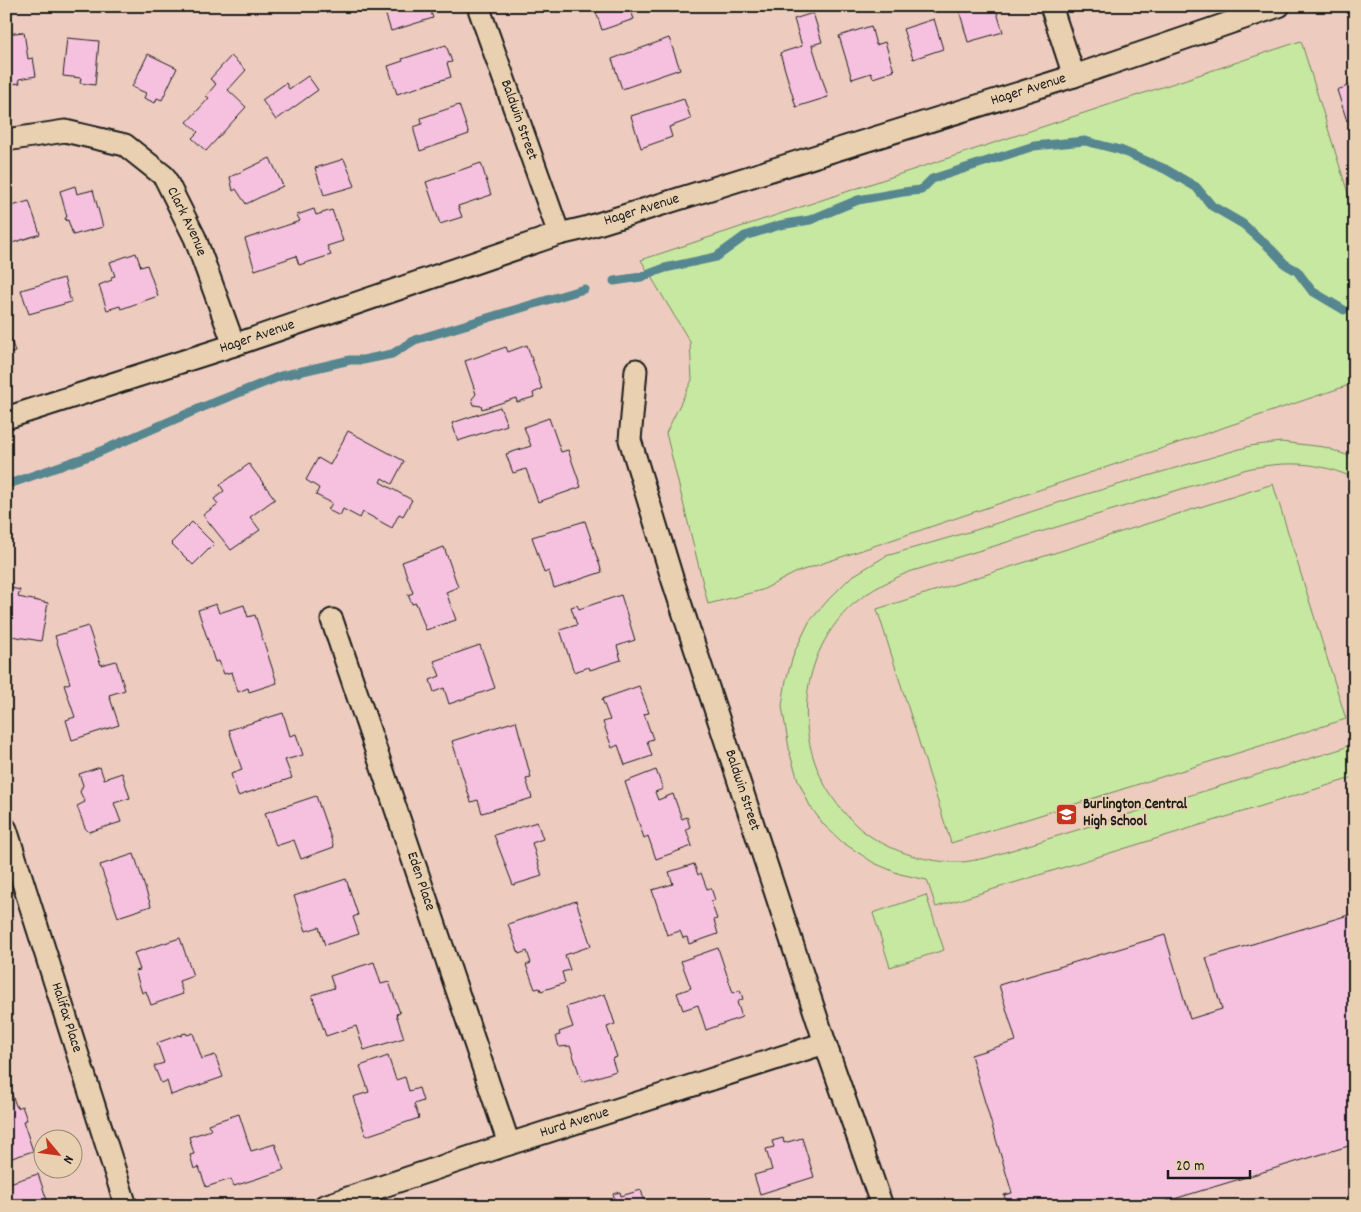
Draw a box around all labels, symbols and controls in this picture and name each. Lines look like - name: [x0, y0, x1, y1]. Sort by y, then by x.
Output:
- street label: Hager Avenue: [988, 68, 1069, 112]
- street label: Baldwin Street: [494, 77, 543, 164]
- street label: Clark Avenue: [160, 183, 212, 260]
- street label: Hager Avenue: [601, 188, 683, 232]
- street label: Hager Avenue: [217, 314, 298, 360]
- street label: Baldwin Street: [718, 747, 766, 834]
- place label: Burlington Central High School: [1083, 794, 1188, 833]
- school or university icon: Burlington Central High School: [1055, 802, 1079, 826]
- street label: Eden Place: [400, 849, 441, 914]
- street label: Halifax Place: [45, 980, 88, 1056]
- street label: Hurd Avenue: [537, 1102, 612, 1144]
- north arrow: [32, 1130, 82, 1180]
- scale bar: [1168, 1147, 1251, 1179]
- text: N: [57, 1151, 78, 1167]
- text: 20 m: [1176, 1156, 1204, 1178]

